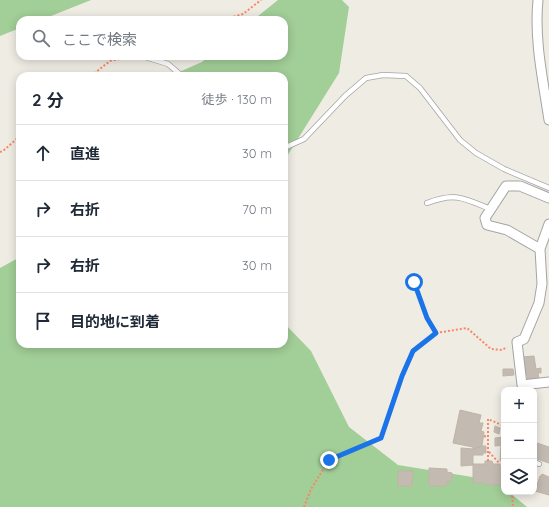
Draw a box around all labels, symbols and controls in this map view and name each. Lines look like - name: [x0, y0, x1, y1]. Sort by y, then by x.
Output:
- search box: [16, 16, 288, 60]
- icon: search: [30, 27, 52, 49]
- text: ここで検索: [62, 30, 137, 49]
- text: 2 分: [32, 89, 63, 110]
- text: 徒歩 · 130 m: [202, 91, 272, 107]
- icon: ahead: [32, 142, 54, 164]
- text: 直進: [70, 144, 100, 163]
- text: 30 m: [242, 145, 272, 161]
- icon: right: [32, 198, 54, 220]
- text: 右折: [70, 200, 100, 219]
- text: 70 m: [242, 201, 272, 217]
- icon: right: [32, 254, 54, 276]
- text: 右折: [70, 256, 100, 275]
- text: 30 m: [242, 257, 272, 273]
- route start: [405, 273, 423, 291]
- icon: arrive: [32, 310, 54, 332]
- text: 目的地に到着: [70, 312, 160, 331]
- map controls: [501, 387, 537, 495]
- button: +: [501, 387, 537, 423]
- button: −: [501, 423, 537, 459]
- route end: [320, 451, 338, 469]
- button: layers: [501, 459, 537, 495]

